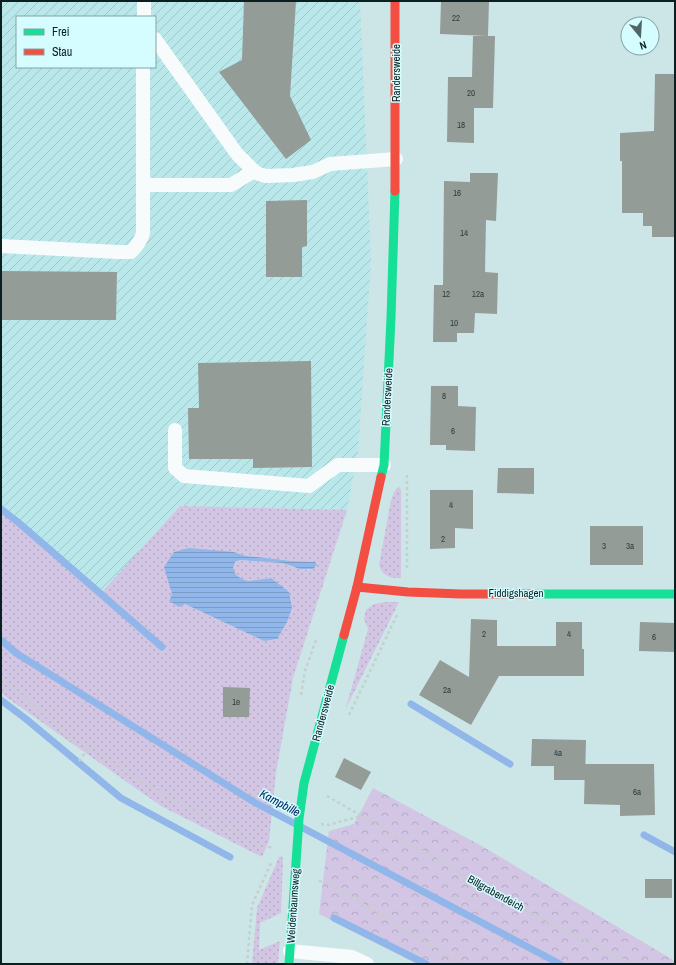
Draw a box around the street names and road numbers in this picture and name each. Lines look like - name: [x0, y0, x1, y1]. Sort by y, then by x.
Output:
- street label: Randersweide: [389, 44, 403, 102]
- street label: Randersweide: [378, 368, 396, 426]
- street label: Fiddigshagen: [488, 586, 544, 600]
- street label: Randersweide: [309, 683, 337, 743]
- street label: Weidenbaumsweg: [283, 868, 303, 944]
- street label: Billgrabendeich: [465, 872, 527, 914]

